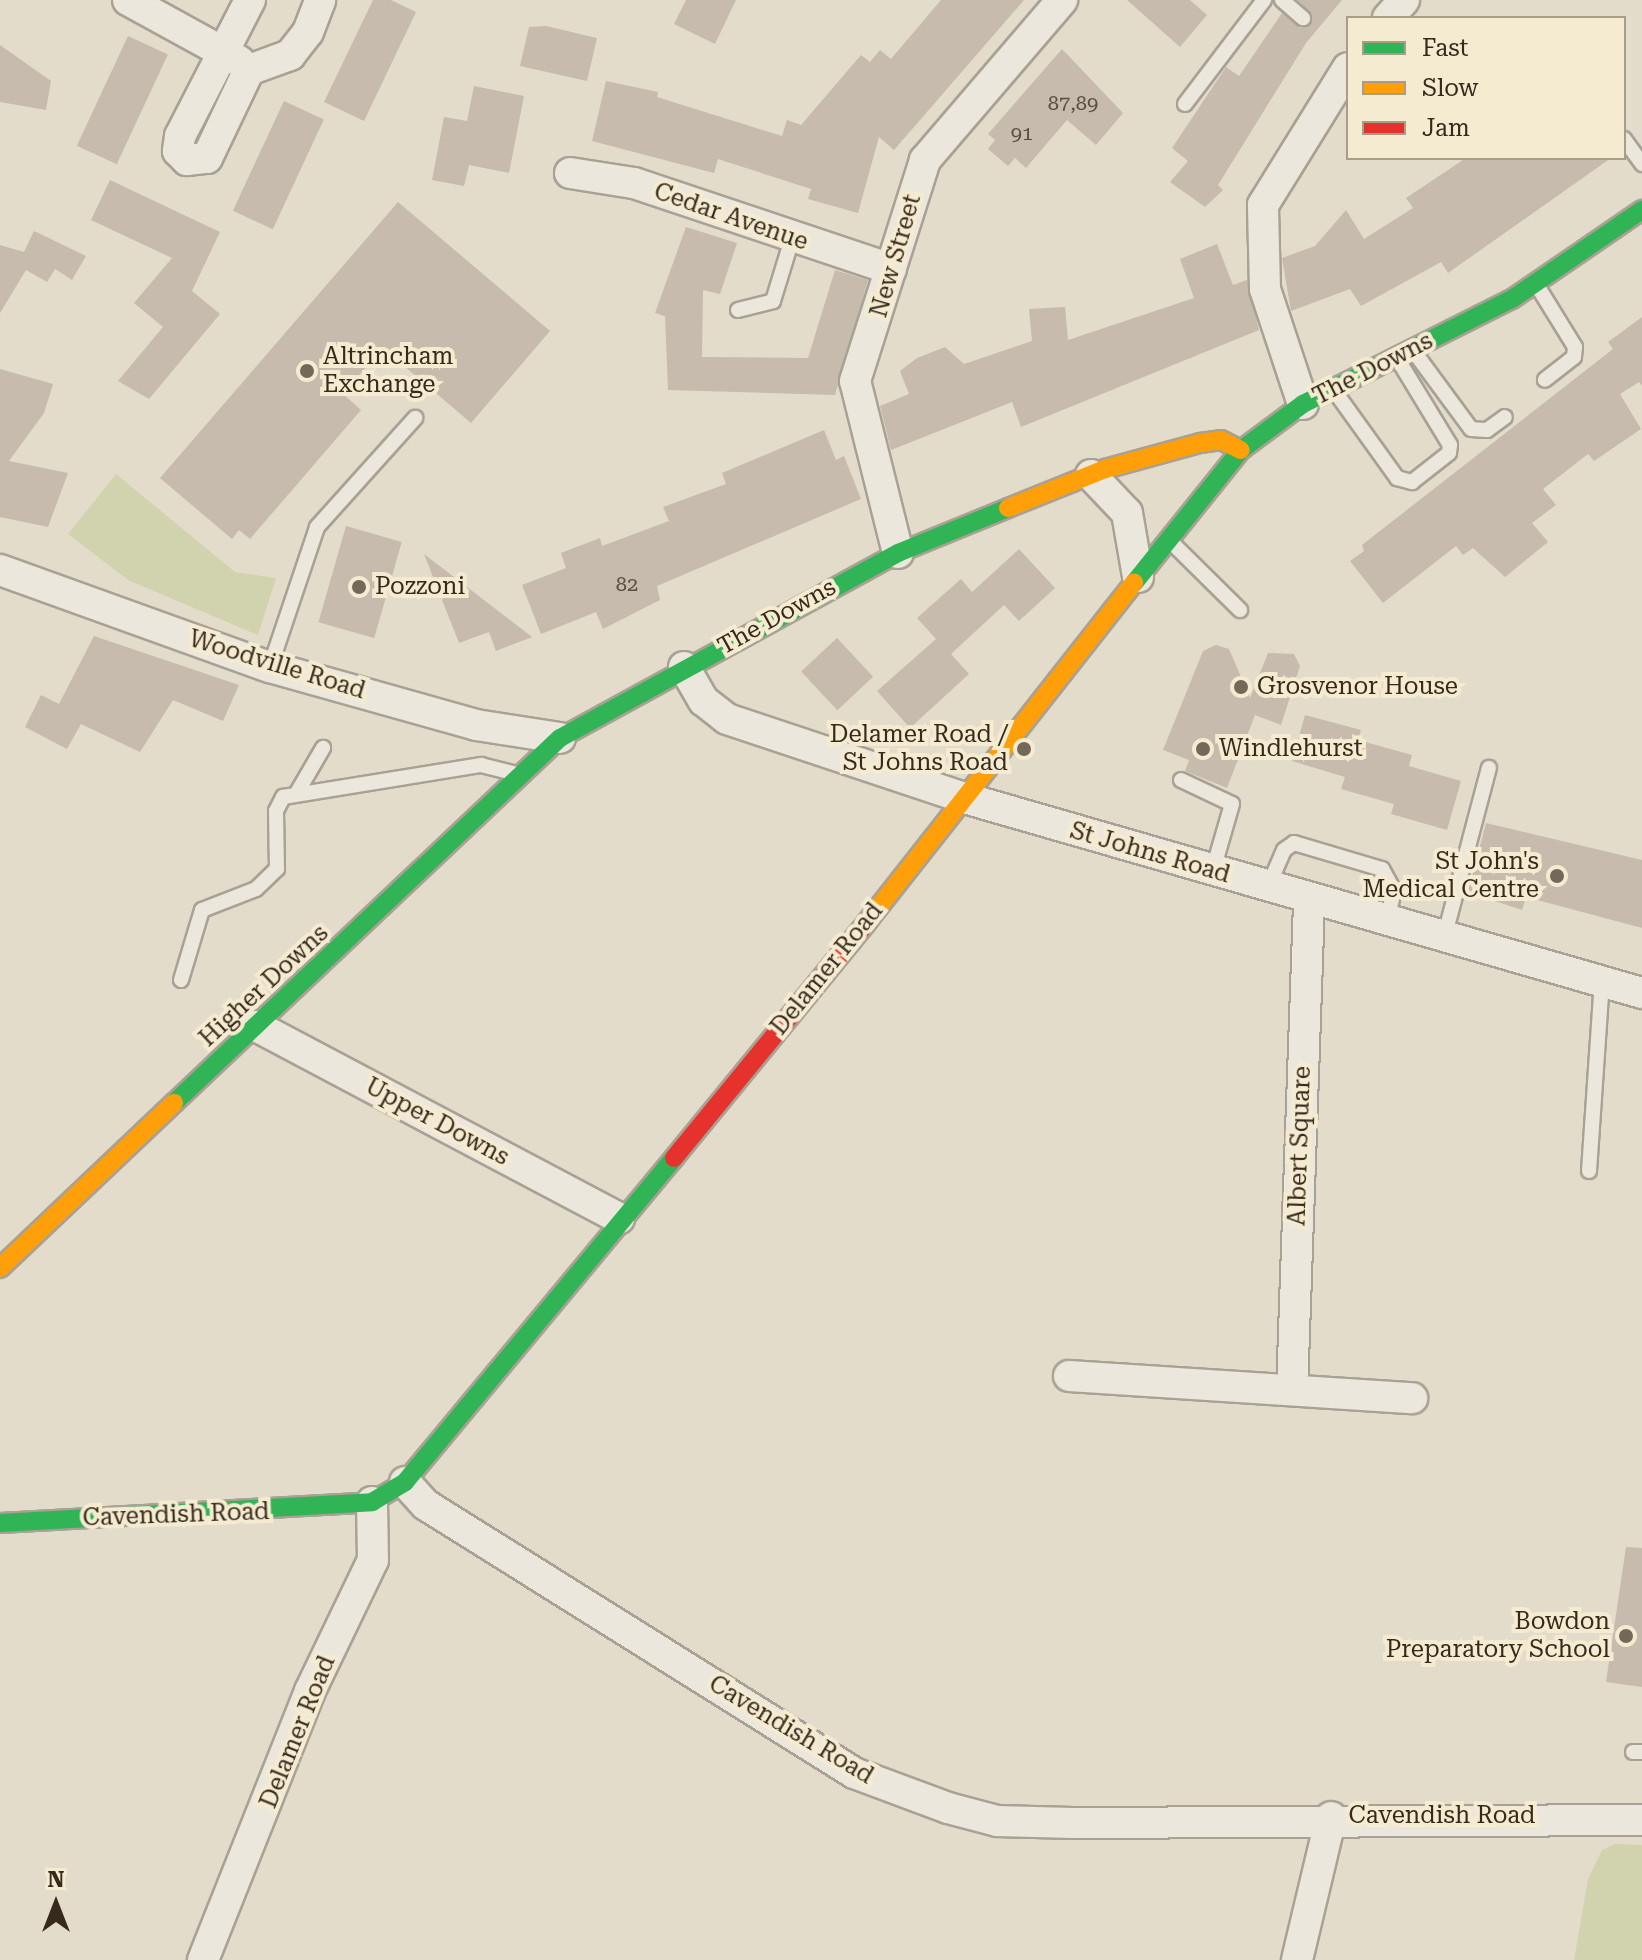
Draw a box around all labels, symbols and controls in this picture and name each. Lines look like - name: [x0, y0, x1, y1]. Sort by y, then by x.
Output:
- legend: [1346, 16, 1626, 160]
- text: Fast: [1422, 34, 1469, 62]
- text: Slow: [1422, 74, 1478, 102]
- house number: 87,89: [1048, 91, 1098, 115]
- text: Jam: [1422, 114, 1470, 142]
- house number: 91: [1011, 121, 1033, 145]
- street label: Cedar Avenue: [650, 177, 812, 257]
- street label: New Street: [865, 191, 927, 321]
- street label: The Downs: [1308, 327, 1438, 411]
- place label: Altrincham Exchange: [323, 343, 453, 399]
- marker: Altrincham Exchange: [298, 362, 316, 380]
- house number: 82: [616, 572, 638, 596]
- place label: Pozzoni: [375, 573, 465, 601]
- street label: The Downs: [713, 573, 841, 661]
- marker: Pozzoni: [350, 578, 368, 596]
- street label: Woodville Road: [185, 625, 369, 705]
- place label: Grosvenor House: [1257, 673, 1458, 701]
- marker: Grosvenor House: [1232, 678, 1250, 696]
- place label: Delamer Road / St Johns Road: [830, 721, 1008, 777]
- place label: Windlehurst: [1219, 735, 1363, 763]
- marker: Delamer Road / St Johns Road: [1015, 740, 1033, 758]
- marker: Windlehurst: [1194, 740, 1212, 758]
- street label: St Johns Road: [1067, 816, 1233, 890]
- place label: St John's Medical Centre: [1362, 848, 1539, 904]
- marker: St John's Medical Centre: [1546, 865, 1568, 887]
- street label: Delamer Road: [765, 897, 889, 1041]
- street label: Higher Downs: [194, 919, 334, 1053]
- street label: Albert Square: [1283, 1066, 1317, 1226]
- street label: Upper Downs: [360, 1072, 514, 1172]
- street label: Cavendish Road: [82, 1497, 270, 1533]
- place label: Bowdon Preparatory School: [1386, 1608, 1610, 1664]
- marker: Bowdon Preparatory School: [1617, 1627, 1635, 1645]
- street label: Delamer Road: [254, 1652, 342, 1812]
- street label: Cavendish Road: [704, 1670, 878, 1790]
- street label: Cavendish Road: [1349, 1802, 1535, 1830]
- north arrow: [16, 1864, 96, 1944]
- text: N: [48, 1867, 64, 1892]

